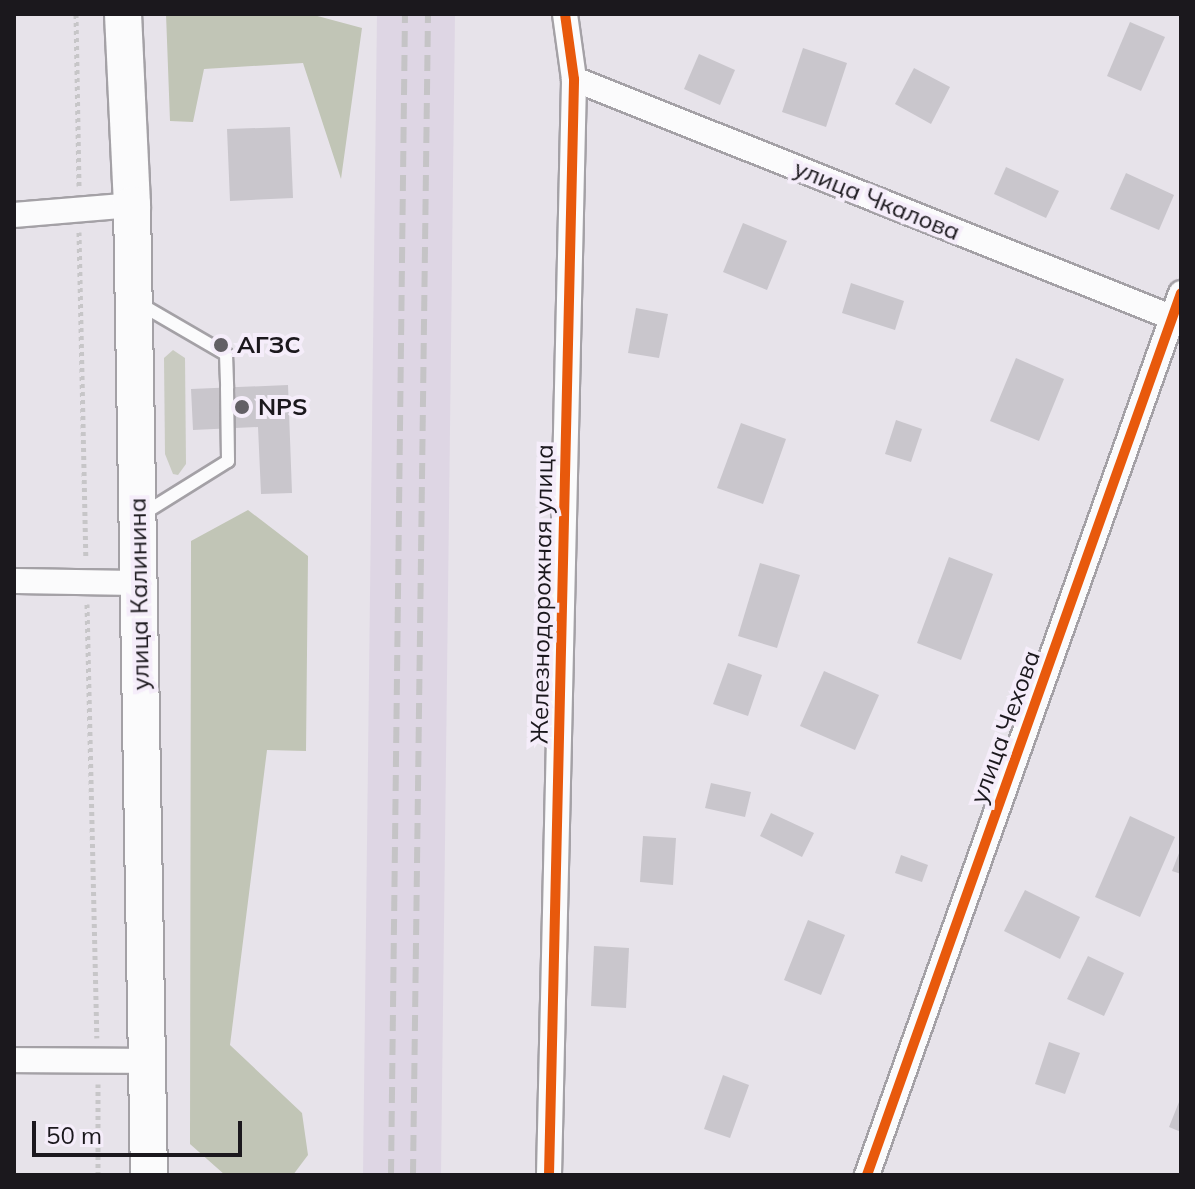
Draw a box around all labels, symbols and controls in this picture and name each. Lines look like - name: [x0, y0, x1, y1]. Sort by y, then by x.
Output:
- street label: улица Чкалова: [790, 154, 964, 246]
- place label: АГЗС: [237, 331, 301, 359]
- marker: АГЗС: [212, 336, 230, 354]
- place label: NPS: [258, 393, 308, 421]
- marker: NPS: [233, 398, 251, 416]
- street label: Железнодорожная улица: [525, 444, 559, 744]
- street label: улица Калинина: [123, 497, 155, 691]
- street label: улица Чехова: [964, 647, 1046, 807]
- scale bar: [36, 1105, 246, 1155]
- text: 50 m: [46, 1120, 102, 1150]

